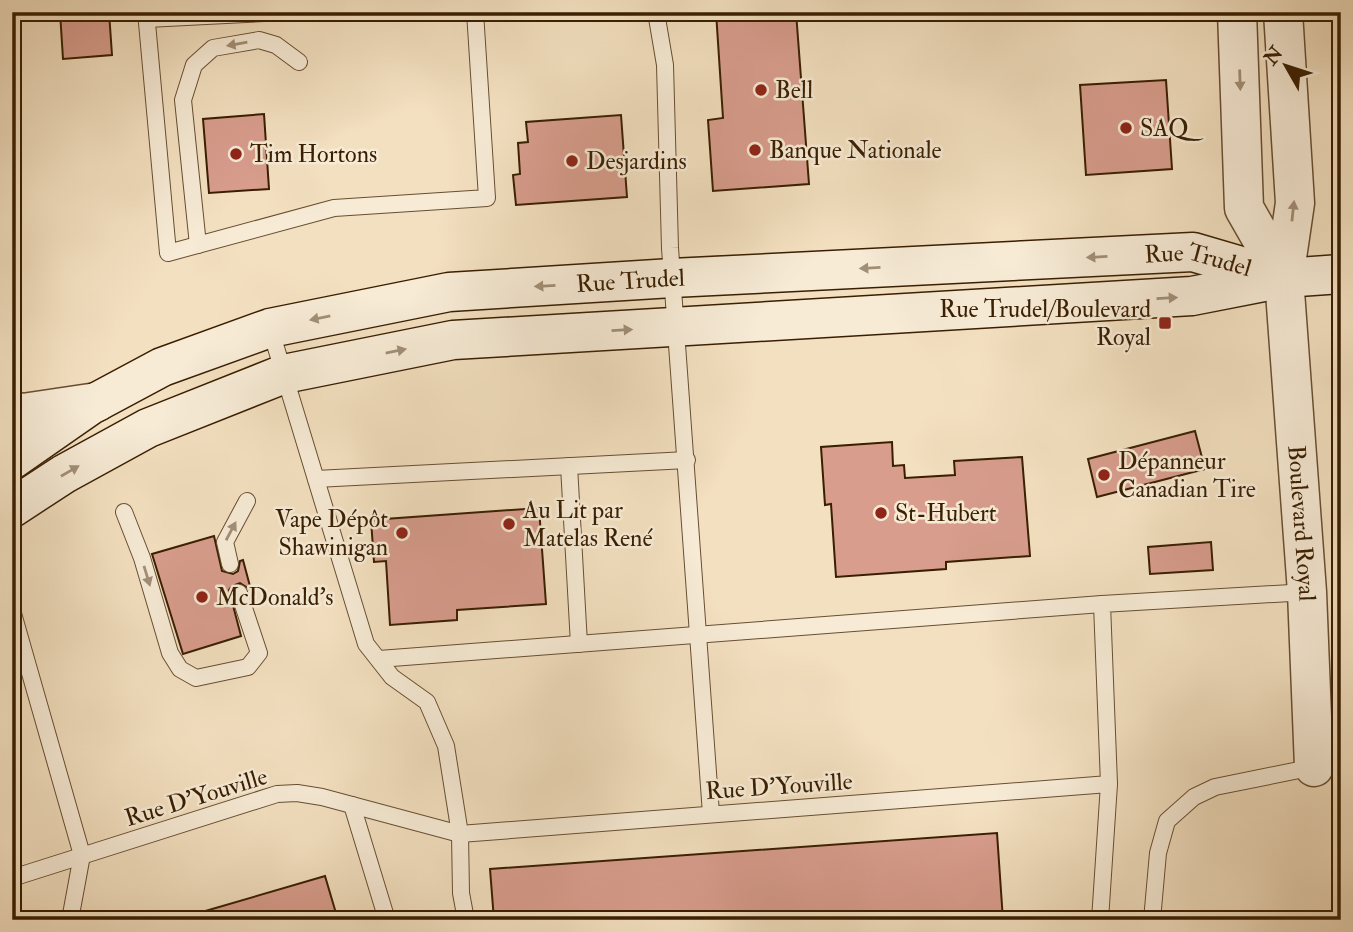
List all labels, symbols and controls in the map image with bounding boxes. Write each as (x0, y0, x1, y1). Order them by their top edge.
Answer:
north arrow (1252, 32, 1322, 102)
one-way arrow (226, 39, 248, 50)
text: N (1258, 41, 1289, 71)
one-way arrow (1234, 70, 1245, 92)
place label: Bell (775, 75, 813, 106)
marker: Bell (753, 82, 769, 98)
place label: SAQ (1140, 113, 1204, 144)
marker: SAQ (1118, 120, 1134, 136)
place label: Banque Nationale (769, 135, 942, 166)
place label: Tim Hortons (250, 139, 377, 170)
marker: Banque Nationale (747, 142, 763, 158)
marker: Tim Hortons (228, 146, 244, 162)
place label: Desjardins (586, 146, 687, 177)
marker: Desjardins (564, 153, 580, 169)
one-way arrow (1288, 200, 1299, 222)
street label: Rue Trudel (1143, 236, 1255, 284)
one-way arrow (1086, 252, 1108, 263)
street label: Rue Trudel (575, 262, 686, 300)
one-way arrow (859, 263, 881, 274)
one-way arrow (534, 281, 556, 292)
one-way arrow (1156, 292, 1178, 303)
place label: Rue Trudel/Boulevard Royal (939, 294, 1151, 353)
one-way arrow (309, 312, 331, 323)
marker: Rue Trudel/Boulevard Royal (1157, 315, 1173, 331)
one-way arrow (611, 324, 633, 335)
one-way arrow (385, 346, 407, 357)
street label: Boulevard Royal (1280, 444, 1322, 602)
place label: Dépanneur Canadian Tire (1118, 446, 1256, 505)
one-way arrow (60, 465, 80, 477)
marker: Dépanneur Canadian Tire (1096, 467, 1112, 483)
place label: Au Lit par Matelas René (522, 495, 653, 554)
place label: St-Hubert (895, 498, 997, 529)
place label: Vape Dépôt Shawinigan (275, 504, 388, 563)
marker: St-Hubert (873, 505, 889, 521)
marker: Au Lit par Matelas René (501, 516, 517, 532)
one-way arrow (225, 522, 237, 541)
marker: Vape Dépôt Shawinigan (394, 525, 410, 541)
one-way arrow (142, 565, 153, 587)
place label: McDonald's (216, 582, 334, 613)
marker: McDonald's (194, 589, 210, 605)
street label: Rue D'Youville (121, 761, 271, 834)
street label: Rue D'Youville (704, 766, 854, 807)

